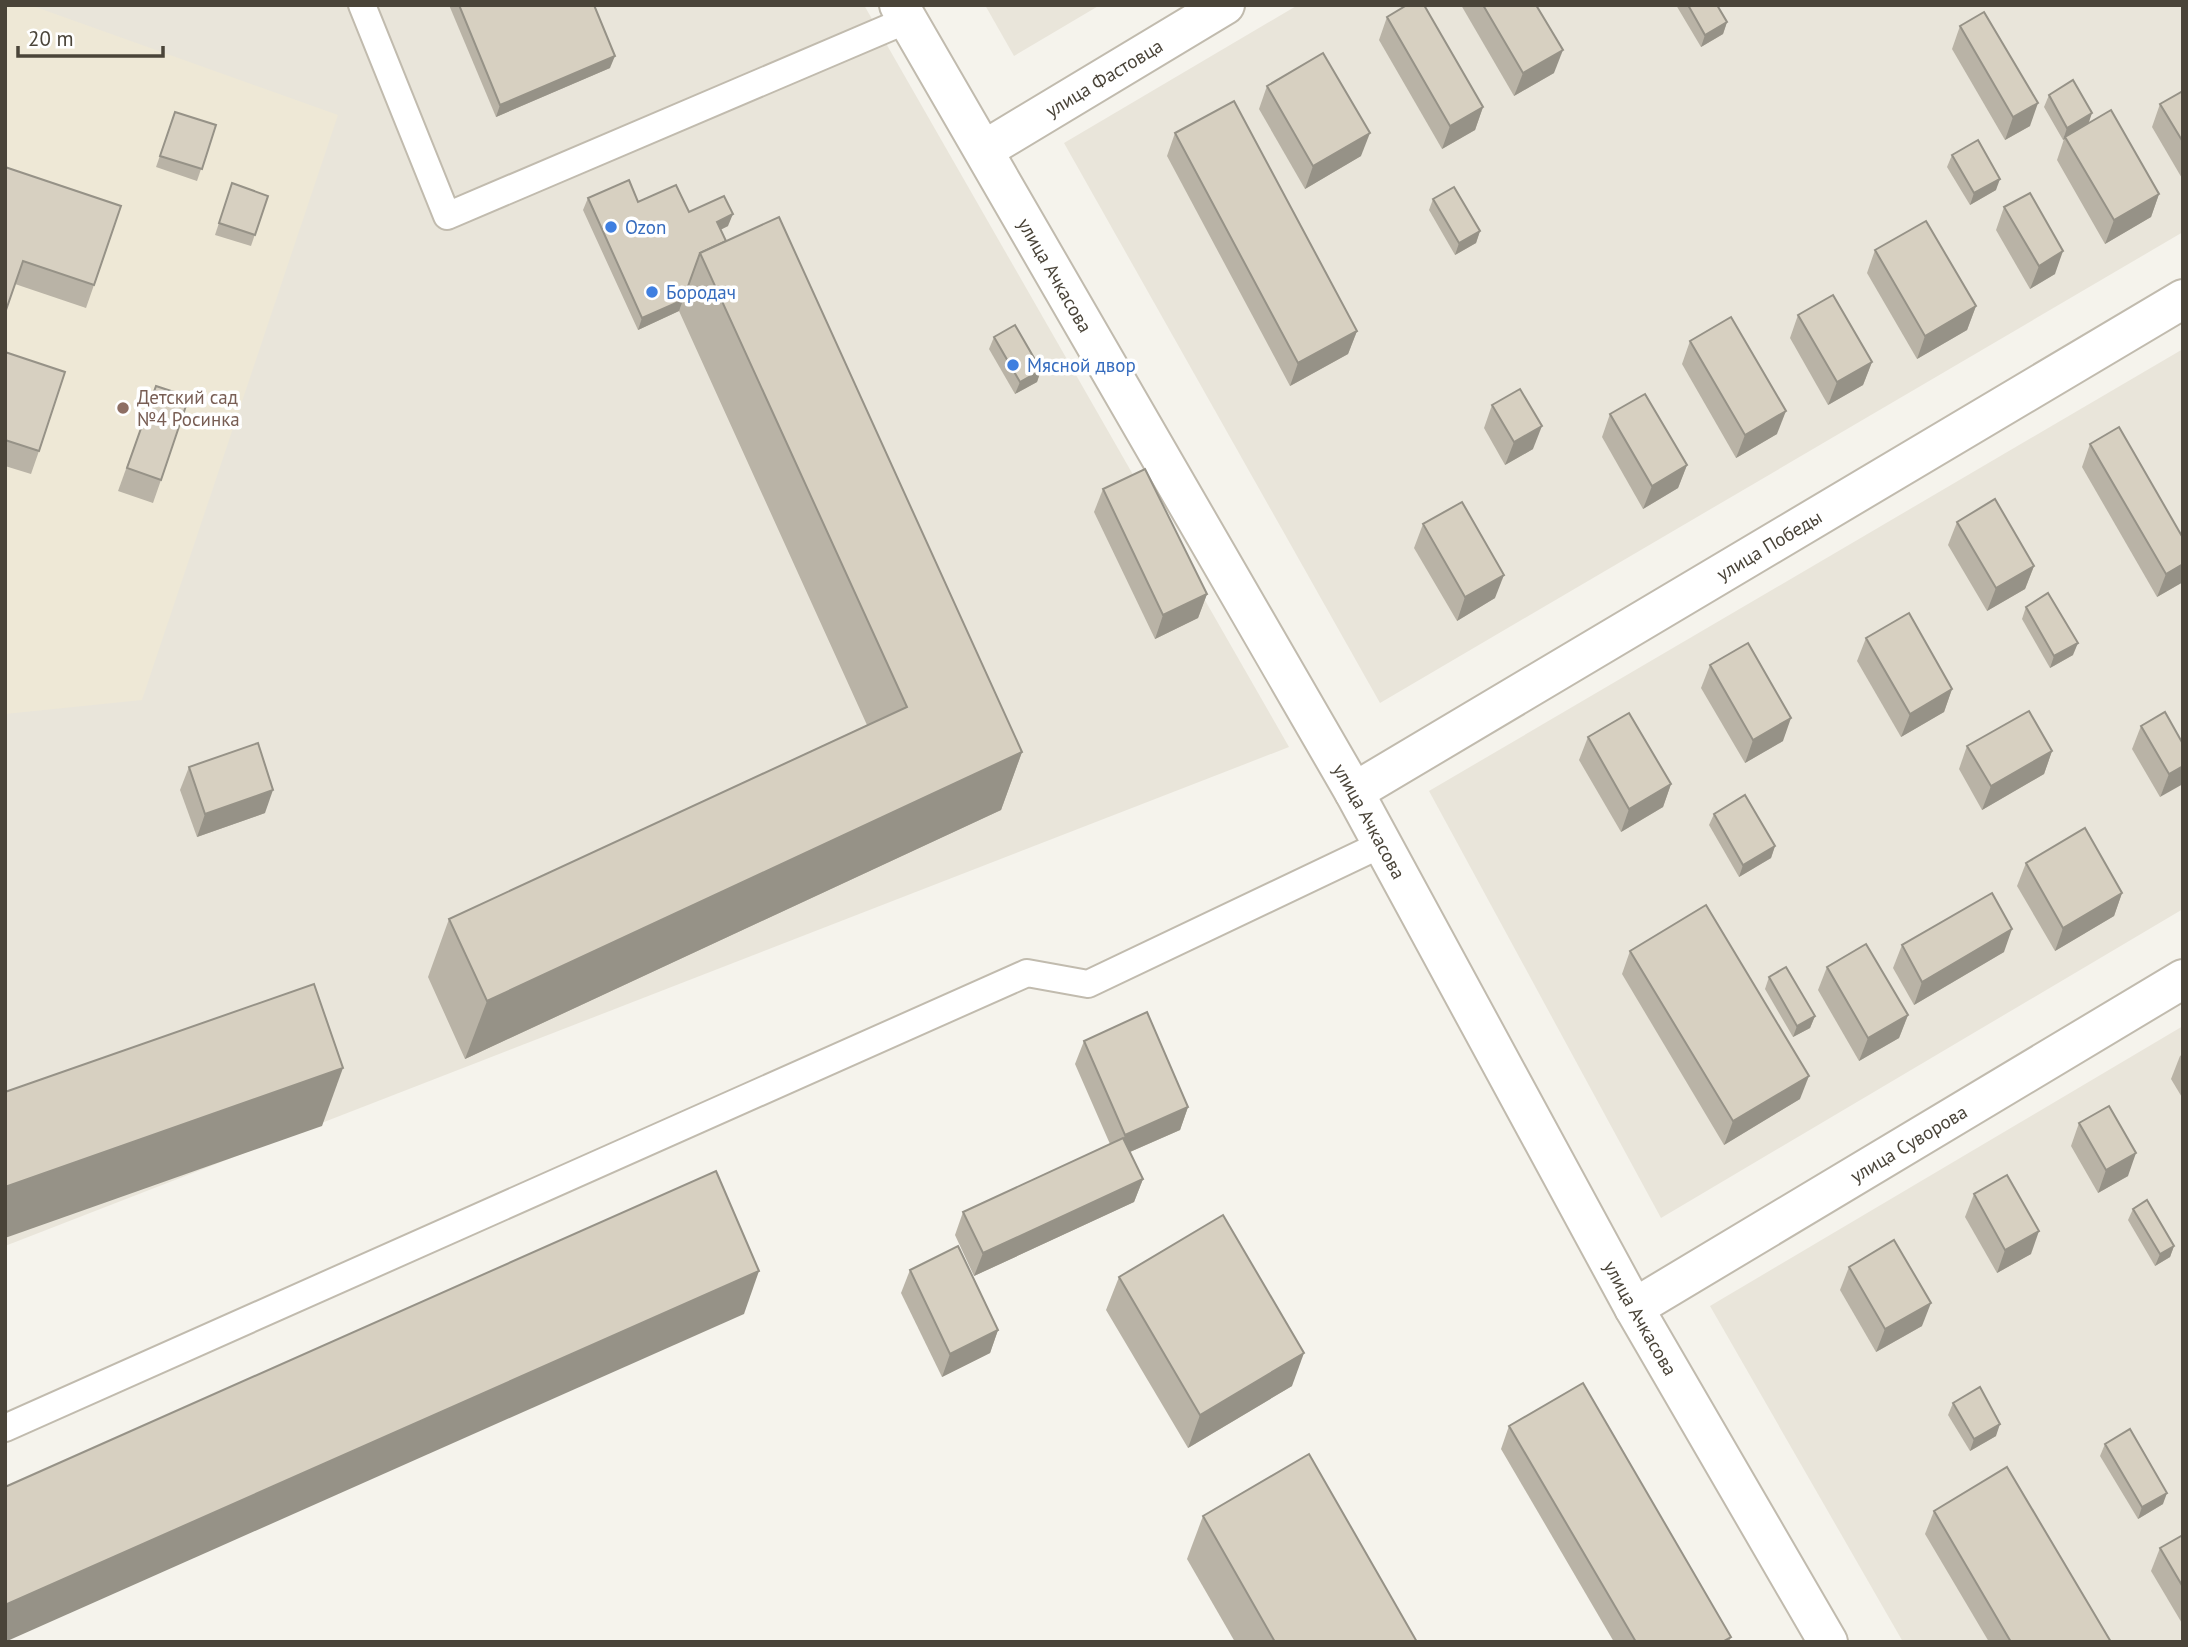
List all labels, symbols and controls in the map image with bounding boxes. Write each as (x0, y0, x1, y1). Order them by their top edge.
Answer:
scale bar (18, 14, 163, 58)
text: 20 m (28, 25, 74, 52)
street label: улица Фастовца (1041, 33, 1167, 122)
street label: улица Ачкасова (1013, 214, 1098, 337)
place label: Ozon (625, 215, 666, 239)
marker: Ozon (603, 219, 619, 235)
place label: Бородач (666, 280, 736, 304)
marker: Бородач (644, 284, 660, 300)
place label: Мясной двор (1027, 353, 1136, 377)
marker: Мясной двор (1005, 357, 1021, 373)
place label: Детский сад №4 Росинка (137, 385, 240, 431)
marker: Детский сад №4 Росинка (115, 400, 131, 416)
street label: улица Победы (1712, 505, 1826, 586)
street label: улица Ачкасова (1328, 759, 1411, 883)
street label: улица Суворова (1846, 1099, 1971, 1188)
street label: улица Ачкасова (1598, 1256, 1683, 1380)

